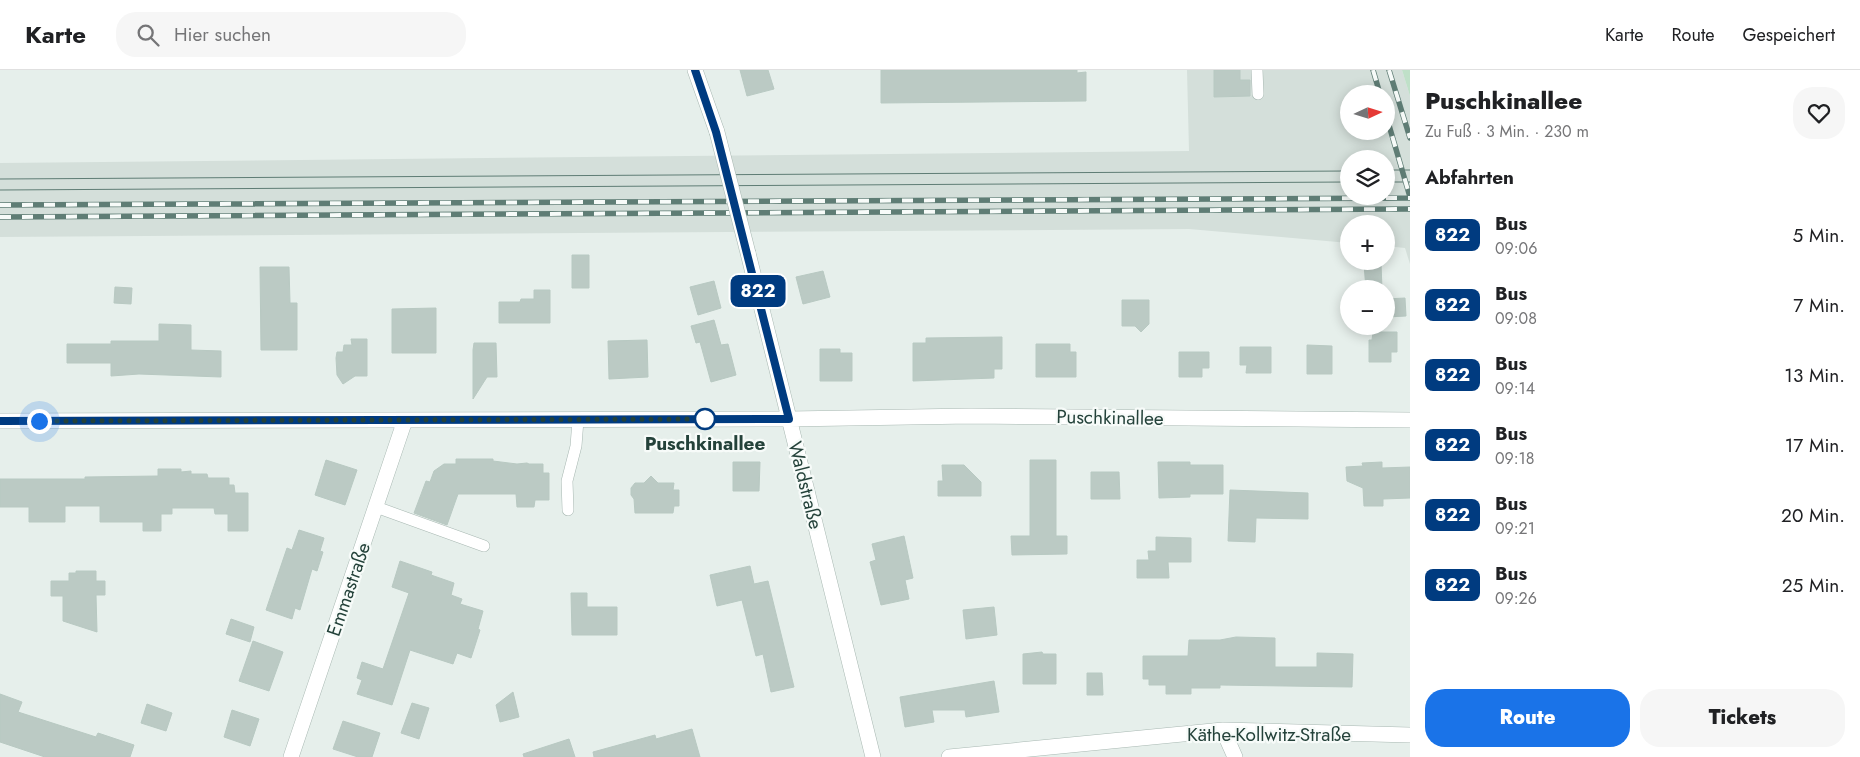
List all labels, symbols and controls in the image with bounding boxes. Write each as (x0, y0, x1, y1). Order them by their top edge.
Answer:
search box (116, 12, 466, 57)
text: Karte (25, 17, 86, 52)
icon: search (134, 21, 162, 49)
text: Hier suchen (174, 21, 271, 48)
text: Karte (1605, 22, 1644, 48)
text: Route (1672, 22, 1714, 48)
text: Gespeichert (1742, 22, 1835, 48)
text: Puschkinallee (1425, 83, 1582, 118)
north arrow (1340, 85, 1395, 140)
map controls (1340, 85, 1395, 335)
button: heart (1793, 87, 1845, 139)
text: Zu Fuß · 3 Min. · 230 m (1425, 120, 1589, 143)
button: layers (1340, 150, 1395, 205)
text: Abfahrten (1425, 164, 1514, 191)
text: Bus (1495, 210, 1527, 237)
button: + (1340, 215, 1395, 270)
text: 822 (1435, 222, 1470, 248)
text: 5 Min. (1793, 222, 1845, 249)
text: 09:06 (1495, 237, 1537, 260)
line badge: 822 (729, 275, 787, 307)
text: 822 (741, 278, 775, 304)
button: − (1340, 280, 1395, 335)
text: Bus (1495, 280, 1527, 307)
text: 822 (1435, 292, 1470, 318)
text: 7 Min. (1793, 292, 1845, 319)
text: 09:08 (1495, 307, 1537, 330)
text: Bus (1495, 350, 1527, 377)
text: 822 (1435, 362, 1470, 388)
text: 13 Min. (1784, 362, 1845, 389)
text: 09:14 (1495, 377, 1535, 400)
street label: Puschkinallee (1056, 403, 1164, 432)
marker: Puschkinallee (694, 408, 716, 430)
your location (27, 409, 52, 434)
text: Bus (1495, 420, 1527, 447)
place label: Puschkinallee (645, 430, 765, 457)
text: 822 (1435, 432, 1470, 458)
text: 17 Min. (1785, 432, 1845, 459)
street label: Waldstraße (782, 438, 830, 532)
text: 09:18 (1495, 447, 1535, 470)
text: Bus (1495, 490, 1527, 517)
text: 822 (1435, 502, 1470, 528)
text: 20 Min. (1781, 502, 1845, 529)
text: 09:21 (1495, 517, 1535, 540)
street label: Emmastraße (320, 538, 377, 640)
text: Bus (1495, 560, 1527, 587)
text: 822 (1435, 572, 1470, 598)
text: 25 Min. (1782, 572, 1845, 599)
text: 09:26 (1495, 587, 1537, 610)
button: Route (1425, 689, 1630, 747)
button: Tickets (1640, 689, 1845, 747)
street label: Käthe-Kollwitz-Straße (1187, 721, 1351, 748)

